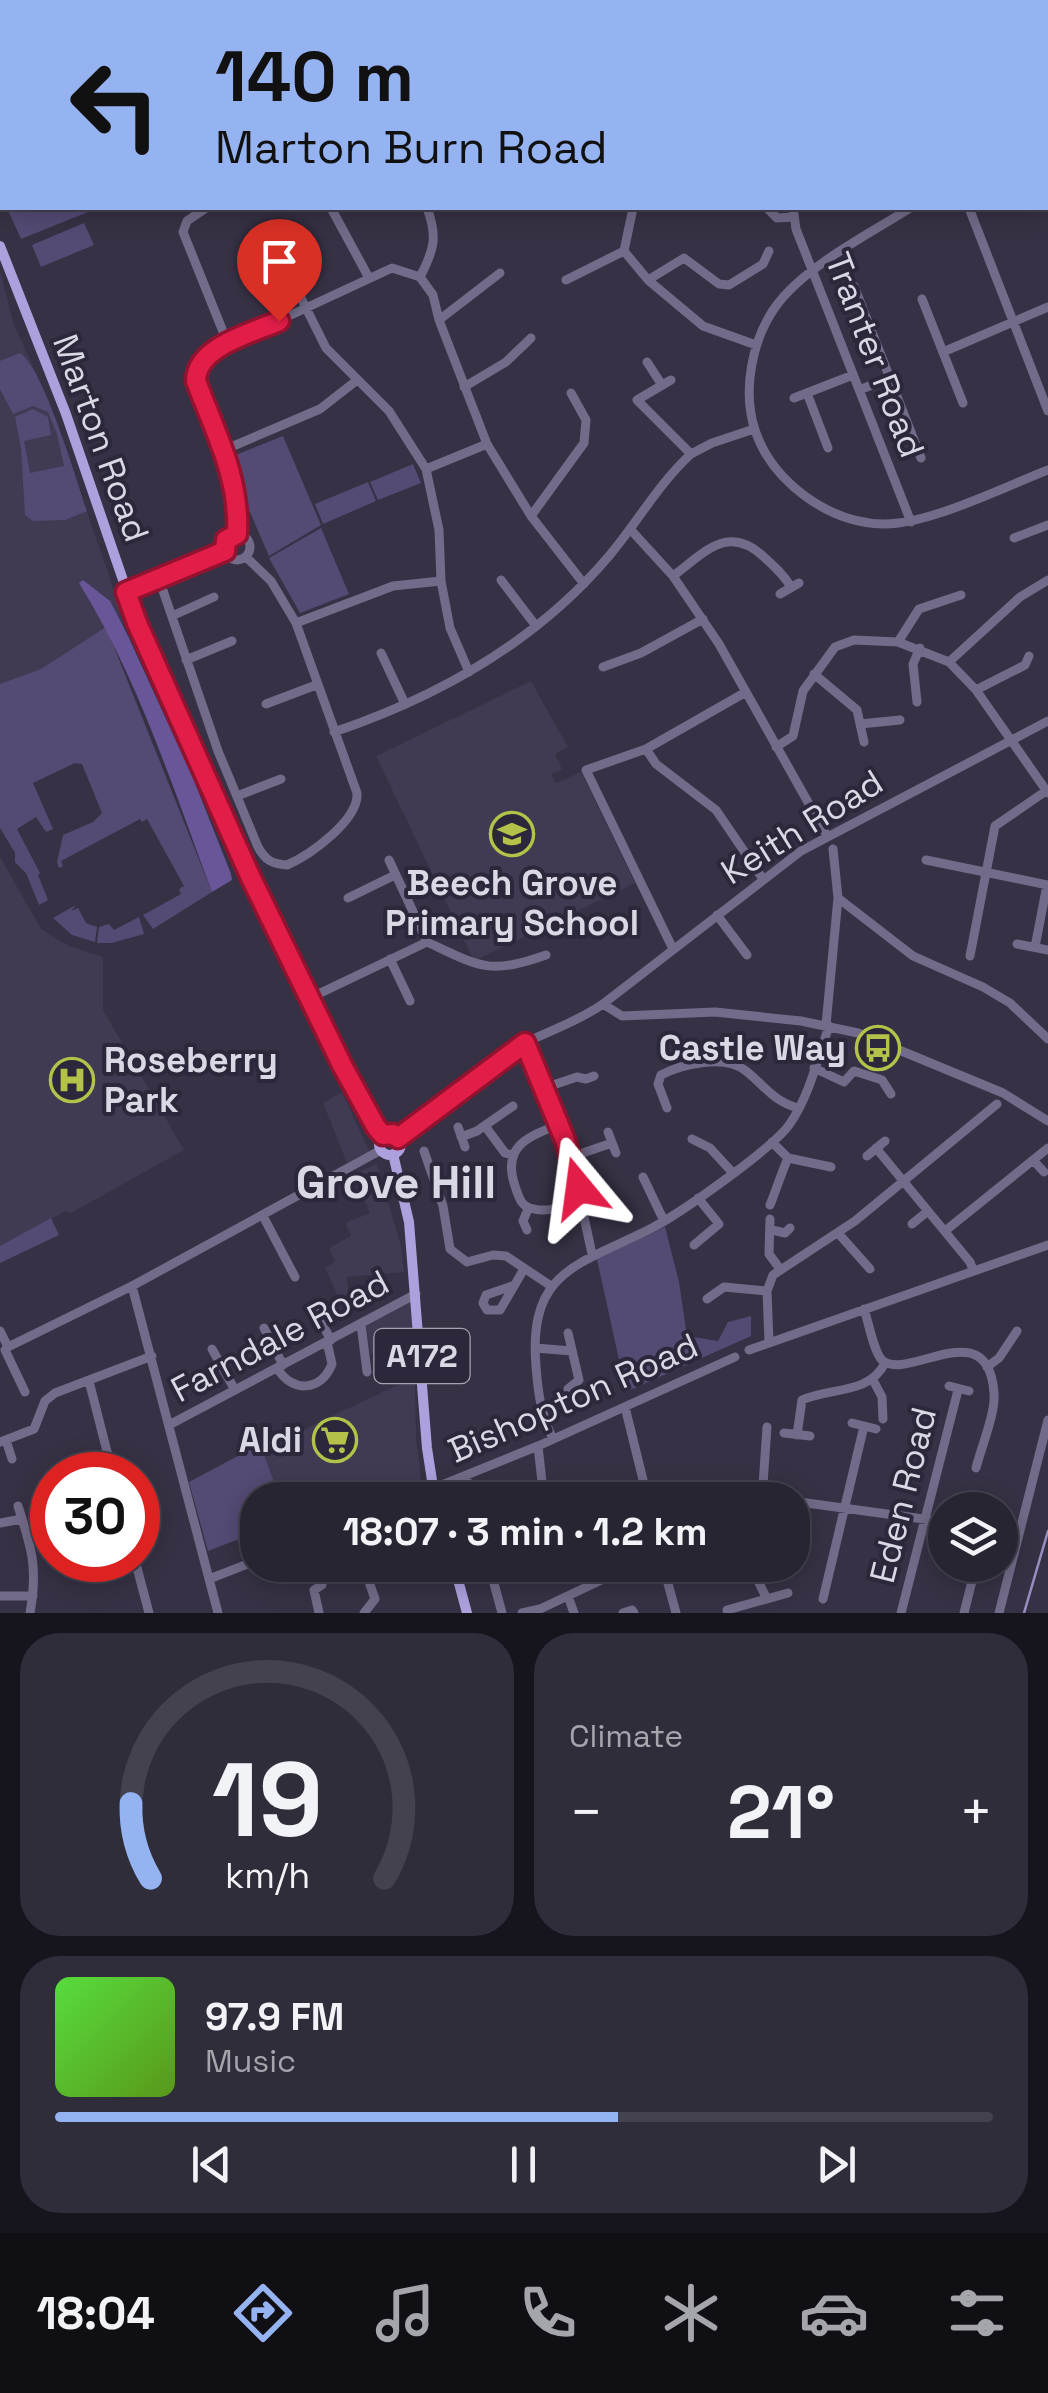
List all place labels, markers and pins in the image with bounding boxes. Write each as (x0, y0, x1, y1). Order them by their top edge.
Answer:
pin (237, 219, 322, 322)
school or university icon: Beech Grove Primary School (489, 811, 535, 857)
place label: Beech Grove Primary School (385, 861, 639, 945)
bus stop icon: Castle Way (855, 1025, 901, 1071)
place label: Castle Way (659, 1026, 846, 1070)
place label: Roseberry Park (104, 1038, 278, 1122)
hospital icon: Roseberry Park (49, 1057, 95, 1103)
supermarket icon: Aldi (312, 1417, 358, 1463)
place label: Aldi (239, 1418, 302, 1462)

